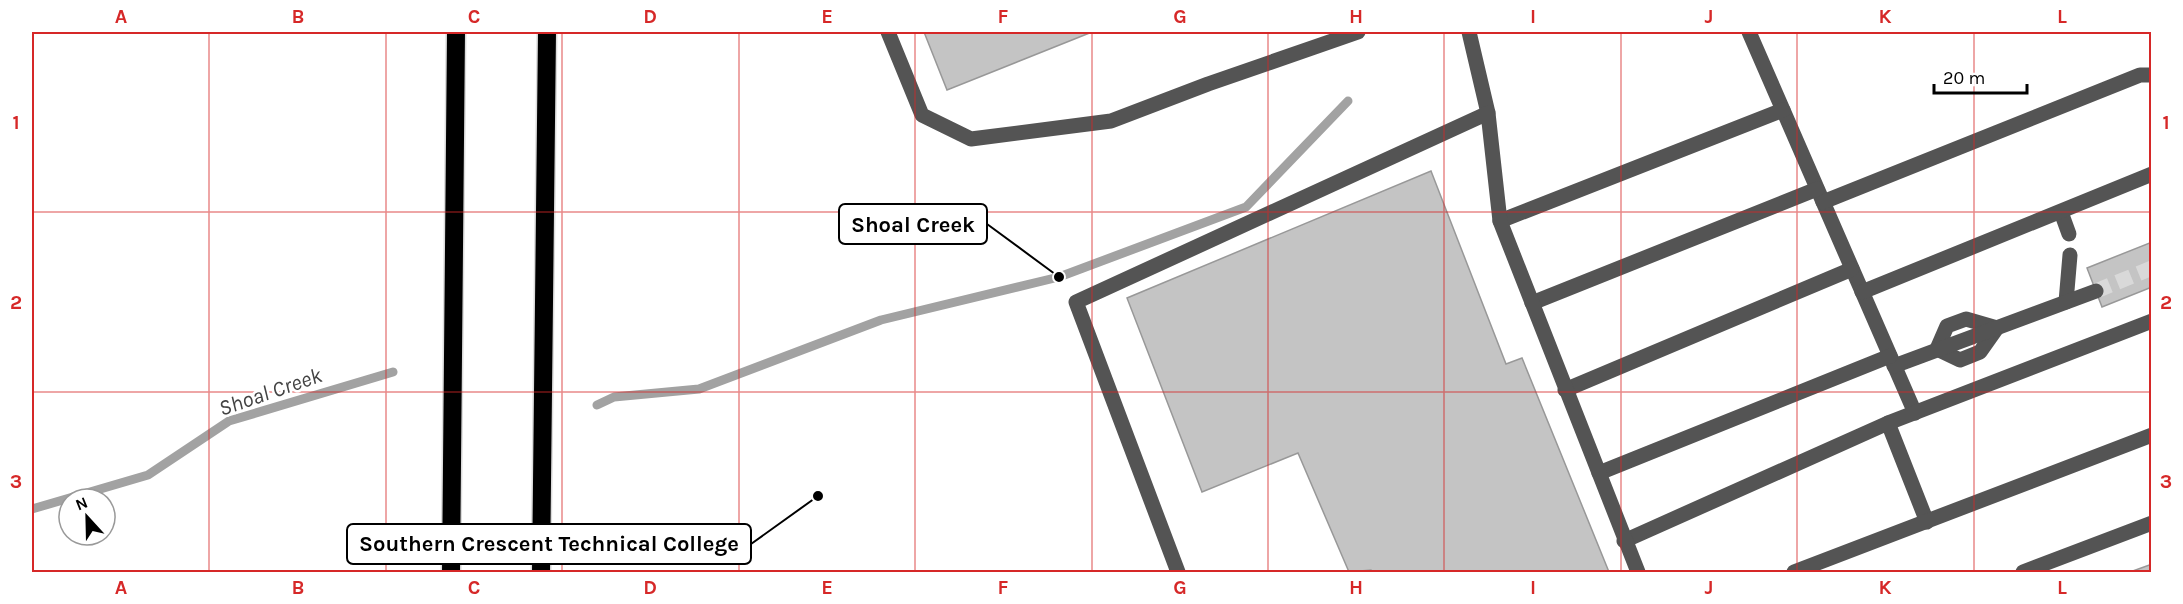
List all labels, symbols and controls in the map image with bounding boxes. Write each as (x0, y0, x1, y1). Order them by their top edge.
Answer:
text: A (115, 5, 128, 28)
text: B (292, 5, 304, 28)
text: C (468, 5, 480, 28)
text: D (643, 5, 657, 28)
text: E (821, 5, 833, 28)
text: F (998, 5, 1009, 28)
text: G (1173, 5, 1187, 28)
text: H (1349, 5, 1363, 28)
text: I (1530, 5, 1536, 28)
text: J (1705, 5, 1713, 28)
text: K (1878, 5, 1892, 28)
text: L (2057, 5, 2067, 28)
scale bar (1934, 57, 2027, 95)
text: 20 m (1943, 67, 1985, 89)
text: 1 (12, 111, 20, 134)
text: 1 (2162, 111, 2170, 134)
callout: Shoal Creek (839, 204, 987, 244)
text: Shoal Creek (851, 212, 975, 238)
text: 2 (10, 291, 22, 314)
text: 2 (2160, 291, 2172, 314)
water label: Shoal Creek (215, 362, 326, 422)
text: 3 (10, 470, 22, 493)
text: 3 (2160, 470, 2172, 493)
north arrow (57, 487, 117, 547)
text: N (73, 493, 90, 515)
callout: Southern Crescent Technical College (347, 524, 751, 564)
text: Southern Crescent Technical College (359, 531, 739, 557)
text: A (115, 576, 128, 599)
text: B (292, 576, 304, 599)
text: C (468, 576, 480, 599)
text: D (643, 576, 657, 599)
text: E (821, 576, 833, 599)
text: F (998, 576, 1009, 599)
text: G (1173, 576, 1187, 599)
text: H (1349, 576, 1363, 599)
text: I (1530, 576, 1536, 599)
text: J (1705, 576, 1713, 599)
text: K (1878, 576, 1892, 599)
text: L (2057, 576, 2067, 599)

